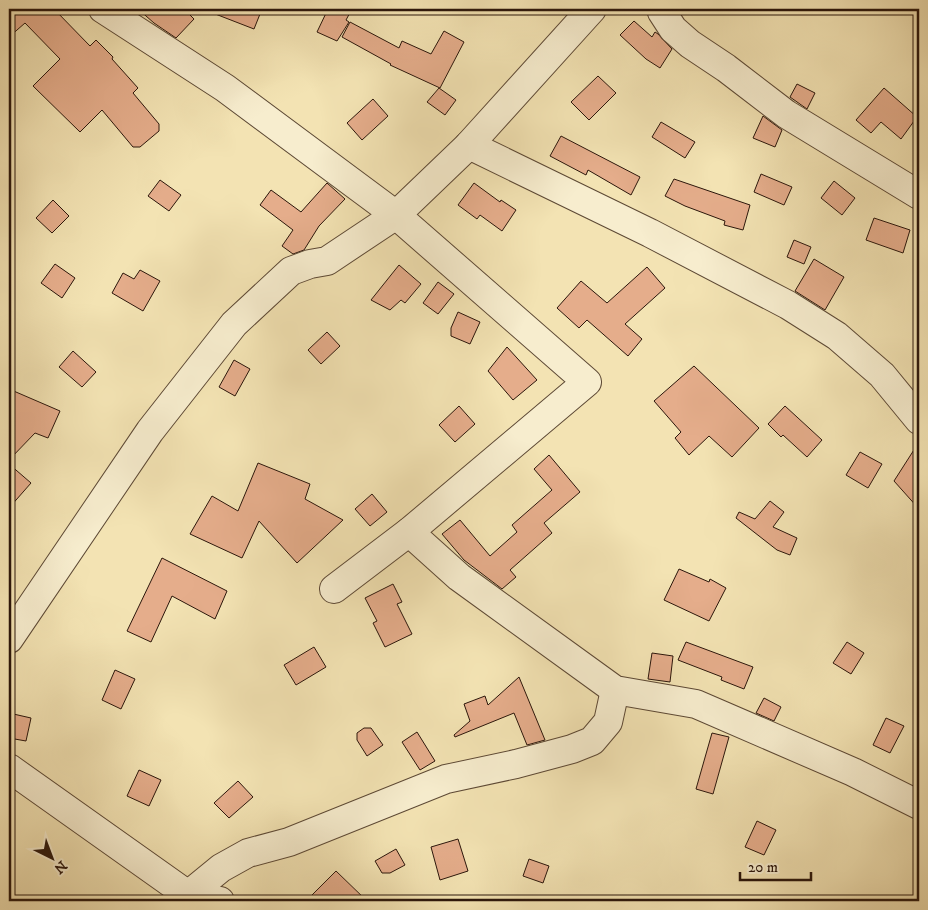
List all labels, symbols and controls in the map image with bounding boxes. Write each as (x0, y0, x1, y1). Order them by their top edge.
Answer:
north arrow (28, 832, 78, 882)
scale bar (740, 850, 812, 882)
text: N (49, 856, 70, 878)
text: 20 m (748, 858, 778, 877)

